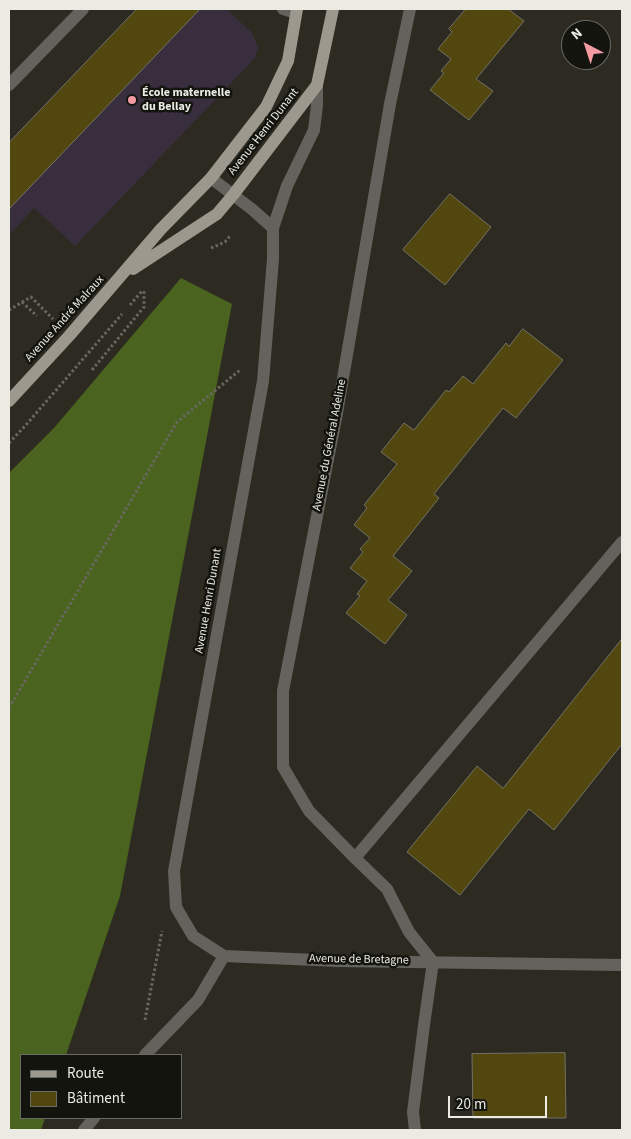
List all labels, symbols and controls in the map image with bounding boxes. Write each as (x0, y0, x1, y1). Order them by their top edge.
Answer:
north arrow (561, 20, 611, 70)
text: N (567, 24, 587, 45)
place label: École maternelle du Bellay (142, 86, 230, 114)
street label: Avenue Henri Dunant (226, 86, 302, 178)
marker: École maternelle du Bellay (126, 94, 138, 106)
street label: Avenue André Malraux (22, 273, 108, 365)
street label: Avenue du Général Adeline (310, 378, 350, 512)
street label: Avenue Henri Dunant (193, 547, 225, 655)
street label: Avenue de Bretagne (309, 952, 409, 968)
legend (20, 1054, 182, 1119)
text: Route (67, 1063, 104, 1084)
scale bar (451, 1086, 550, 1118)
text: Bâtiment (67, 1088, 125, 1109)
text: 20 m (456, 1094, 486, 1115)

